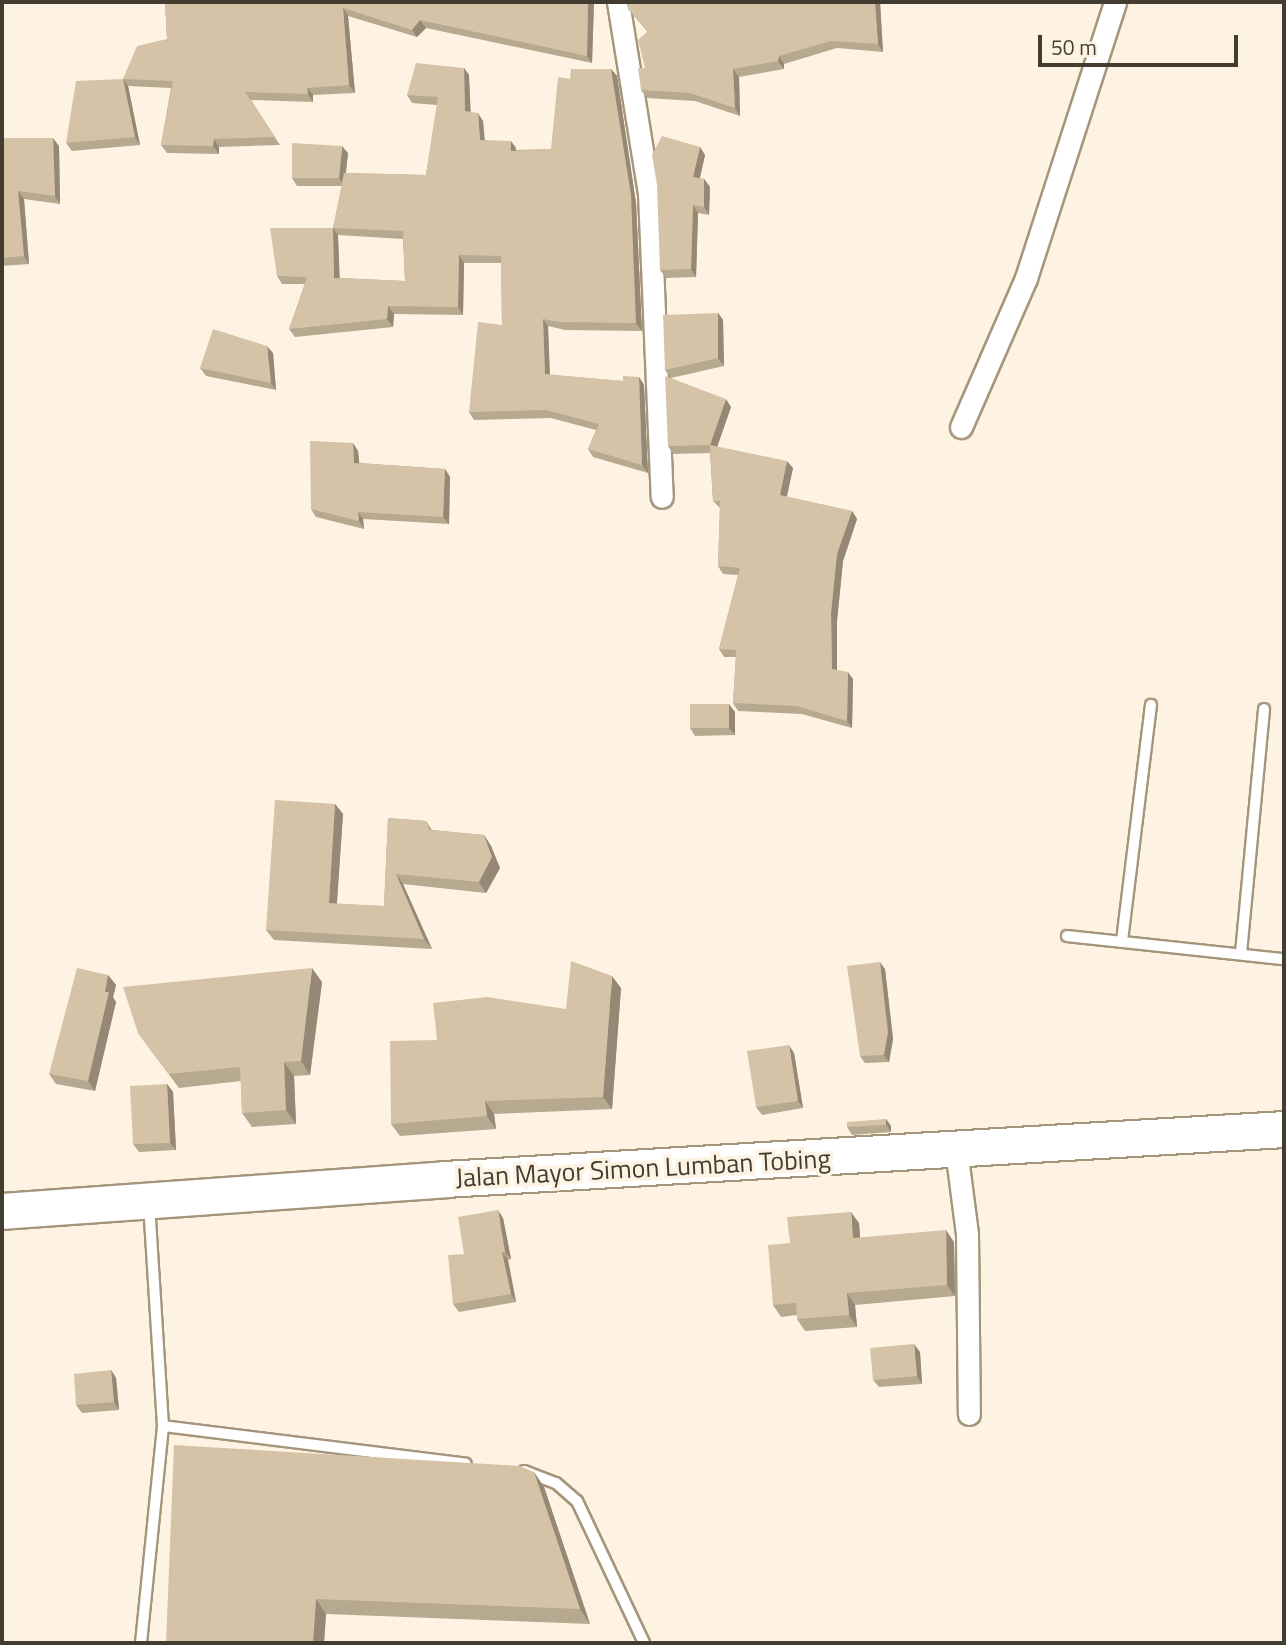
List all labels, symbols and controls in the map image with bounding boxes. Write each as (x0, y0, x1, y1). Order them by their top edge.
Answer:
scale bar (1041, 21, 1240, 65)
text: 50 m (1051, 31, 1097, 63)
street label: Jalan Mayor Simon Lumban Tobing (455, 1143, 831, 1193)

